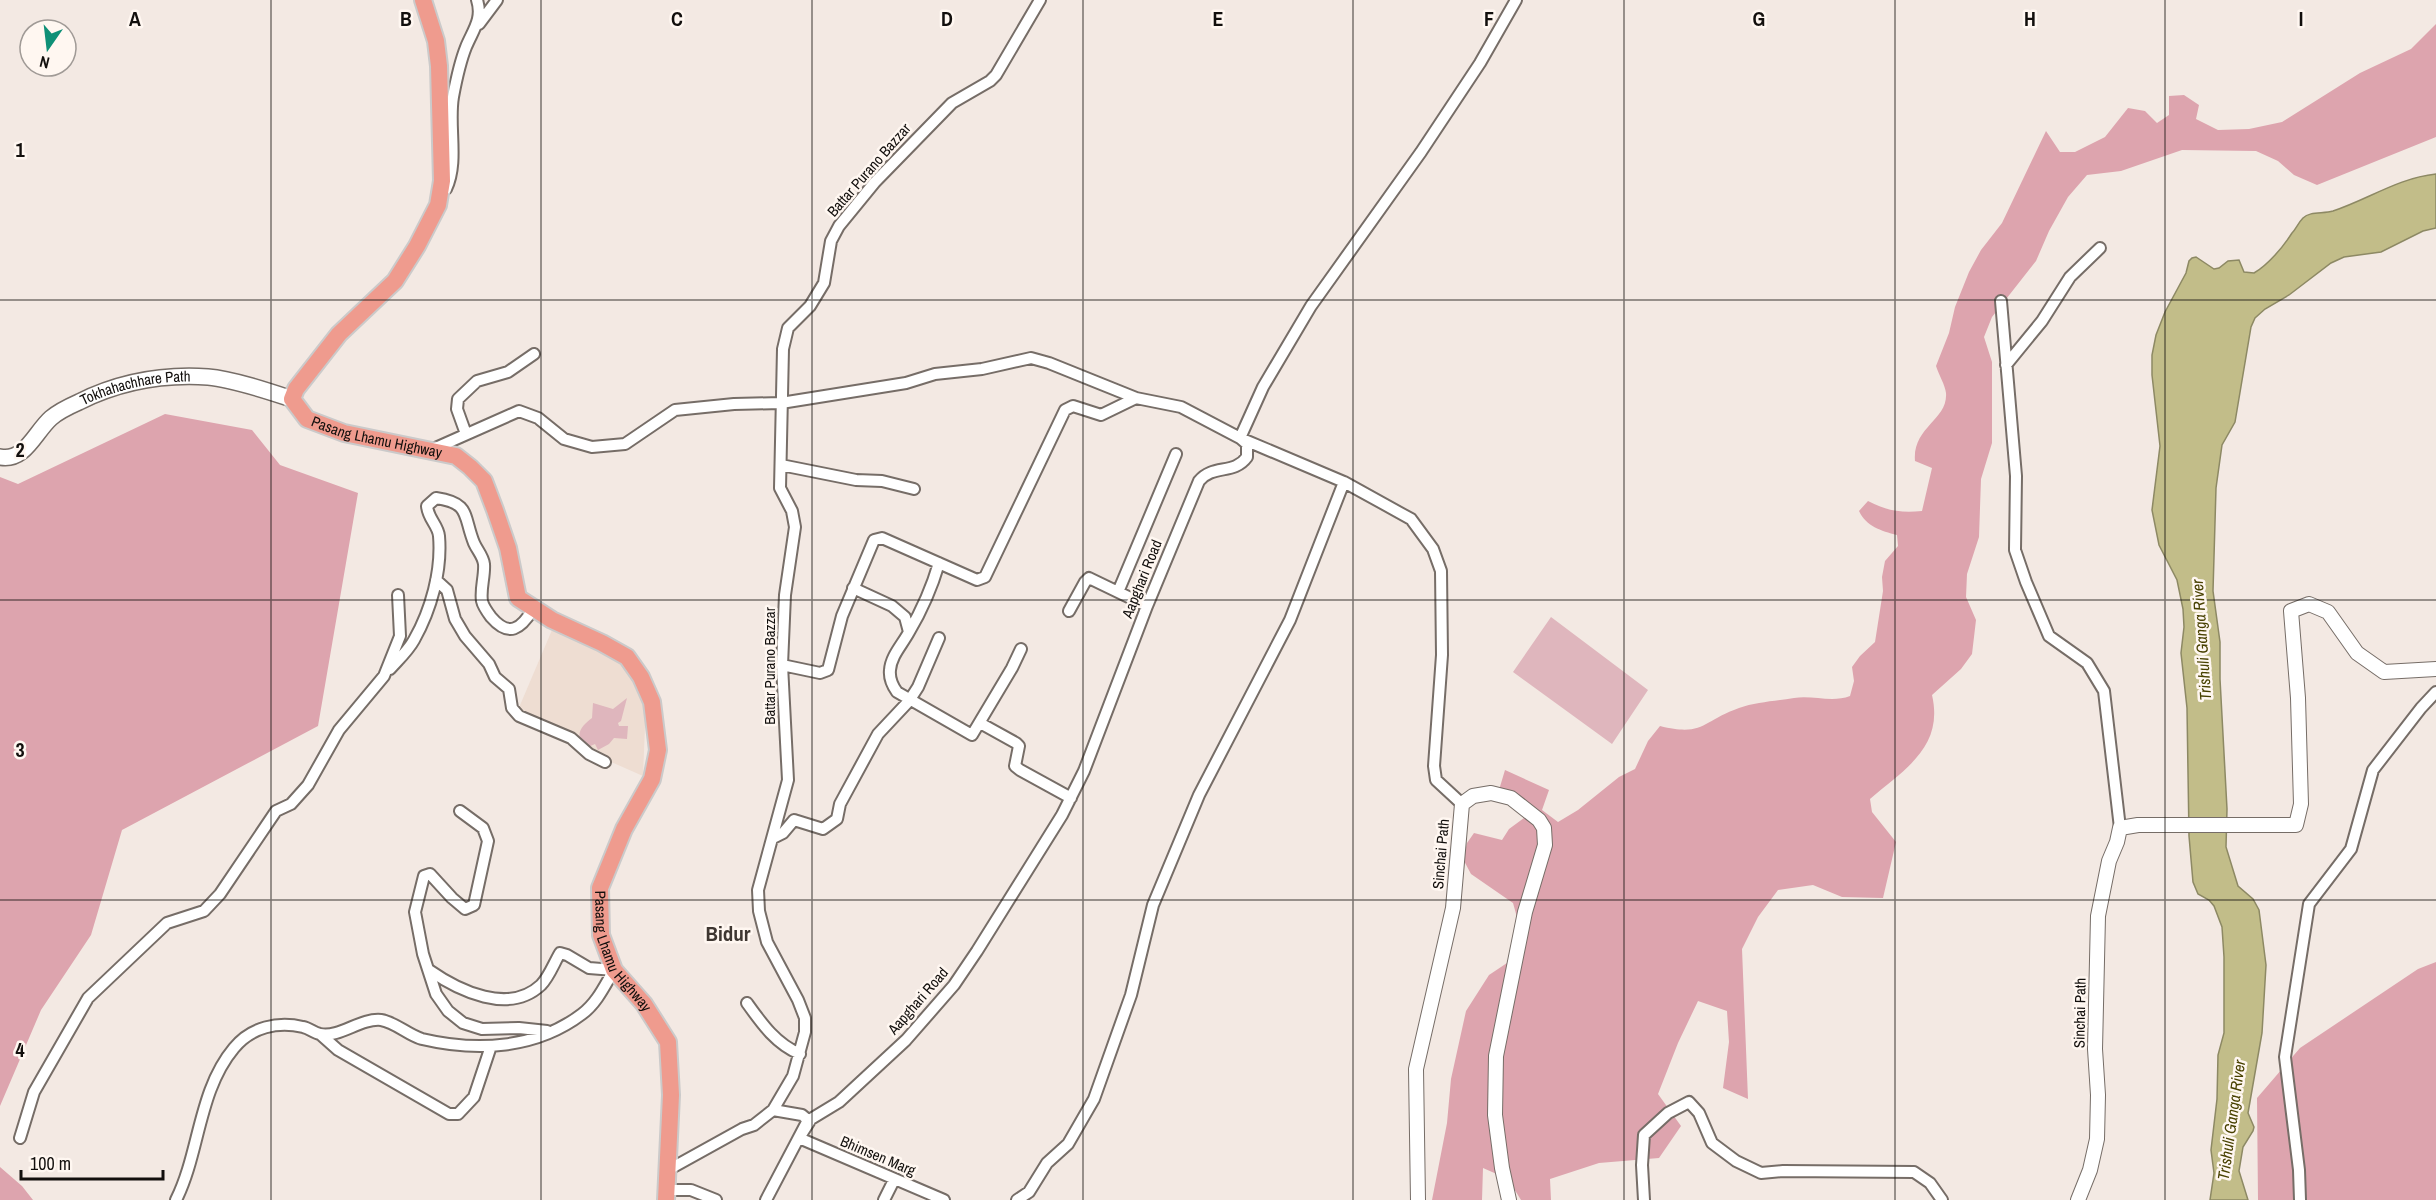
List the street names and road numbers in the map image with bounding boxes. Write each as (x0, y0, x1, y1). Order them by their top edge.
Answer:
street label: Battar Purano Bazzar (822, 118, 915, 221)
street label: Tokhahachhare Path (77, 365, 191, 410)
street label: Pasang Lhamu Highway (308, 411, 445, 463)
street label: Aapghari Road (1116, 537, 1167, 622)
street label: Battar Purano Bazzar (759, 607, 780, 725)
street label: Sinchai Path (1427, 818, 1454, 890)
street label: Pasang Lhamu Highway (590, 890, 658, 1016)
street label: Aapghari Road (882, 963, 953, 1040)
street label: Sinchai Path (2068, 978, 2091, 1048)
street label: Bhimsen Marg (837, 1130, 919, 1181)

